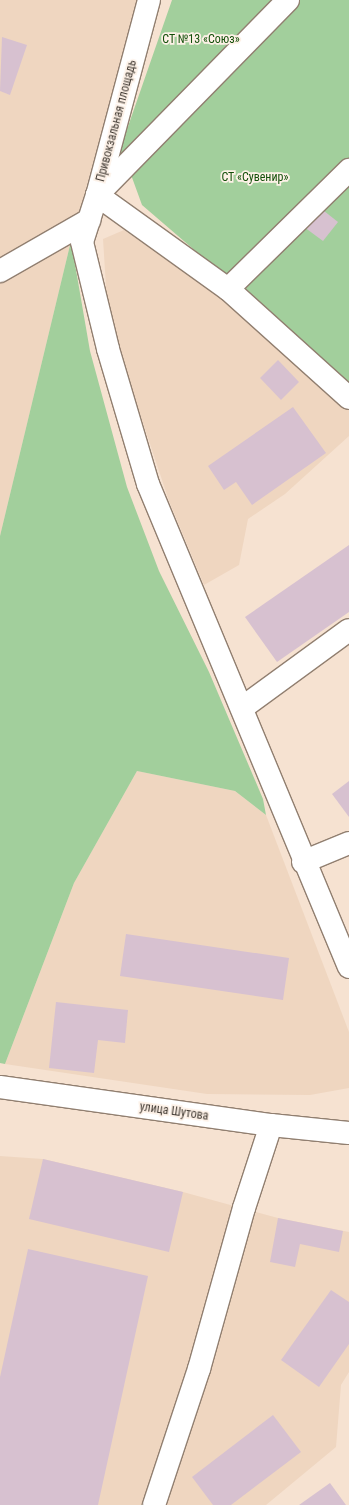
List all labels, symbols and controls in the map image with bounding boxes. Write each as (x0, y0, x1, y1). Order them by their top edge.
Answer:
park label: СТ №13 «Союз» (162, 33, 240, 47)
street label: Привокзальная площадь (94, 59, 140, 183)
park label: СТ «Сувенир» (221, 171, 289, 185)
street label: улица Шутова (139, 1100, 209, 1124)

